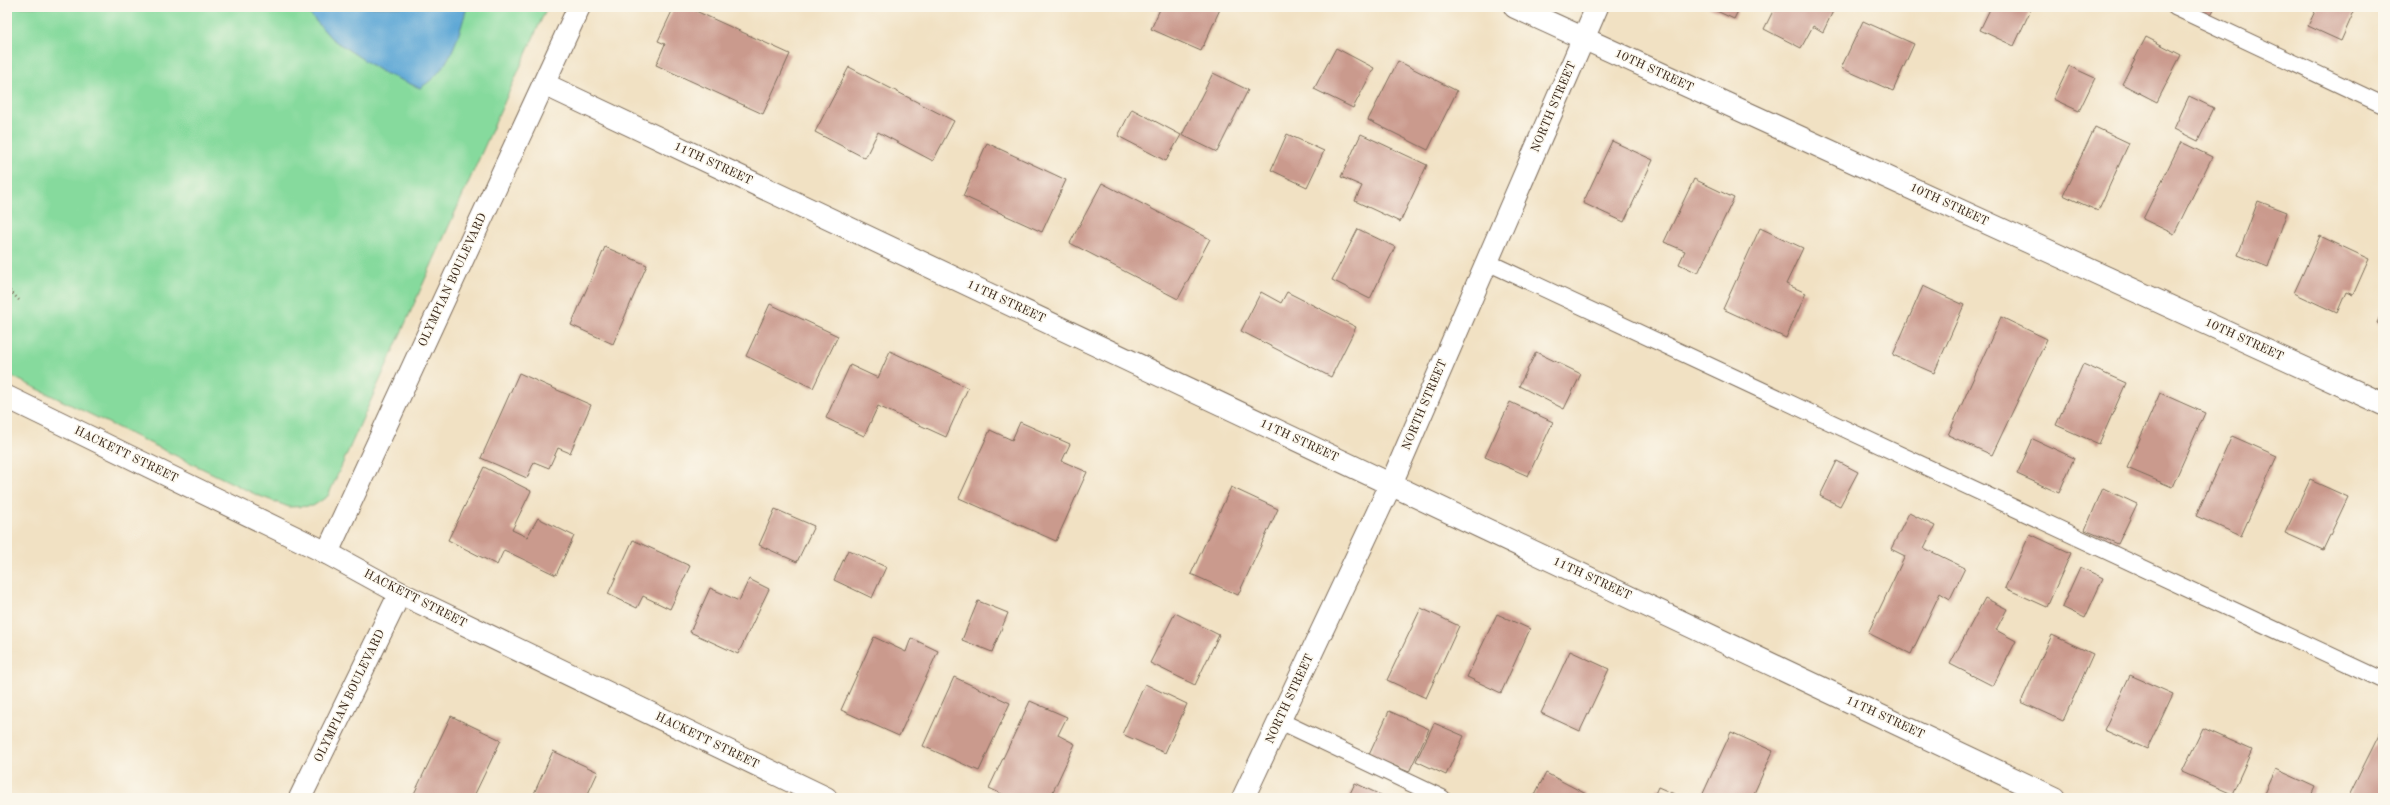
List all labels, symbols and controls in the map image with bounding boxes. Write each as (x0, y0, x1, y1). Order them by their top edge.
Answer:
street label: 10TH STREET (1613, 48, 1695, 94)
street label: NORTH STREET (1529, 60, 1579, 154)
street label: 11TH STREET (672, 141, 754, 187)
street label: 10TH STREET (1908, 182, 1990, 228)
street label: OLYMPIAN BOULEVARD (417, 211, 489, 349)
street label: 11TH STREET (965, 279, 1047, 325)
street label: 10TH STREET (2203, 317, 2285, 363)
street label: NORTH STREET (1400, 358, 1450, 452)
street label: 11TH STREET (1258, 418, 1340, 464)
street label: HACKETT STREET (72, 425, 180, 485)
street label: 11TH STREET (1551, 556, 1633, 602)
street label: HACKETT STREET (362, 568, 468, 630)
street label: OLYMPIAN BOULEVARD (313, 628, 387, 764)
street label: NORTH STREET (1264, 652, 1316, 746)
street label: 11TH STREET (1844, 695, 1926, 741)
street label: HACKETT STREET (653, 711, 761, 771)

